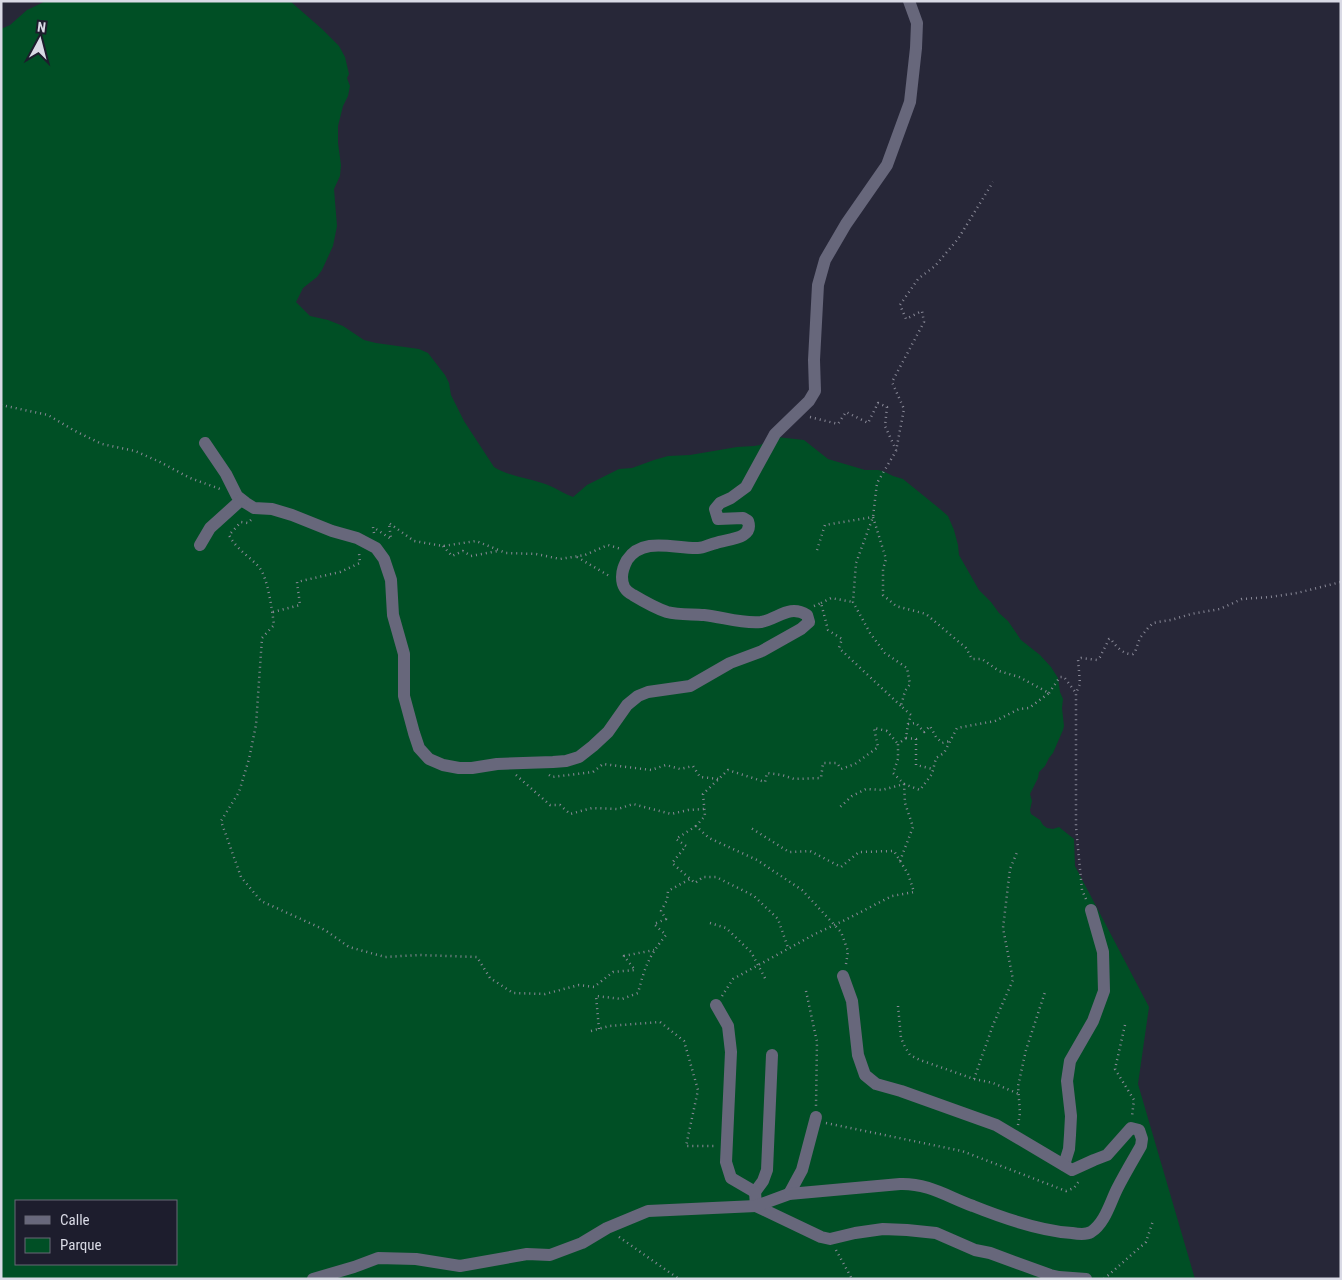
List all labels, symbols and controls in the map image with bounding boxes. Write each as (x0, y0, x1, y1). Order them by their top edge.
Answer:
north arrow (15, 15, 65, 65)
text: N (36, 19, 47, 36)
legend (15, 1200, 178, 1265)
text: Calle (60, 1211, 90, 1229)
text: Parque (60, 1236, 102, 1254)

